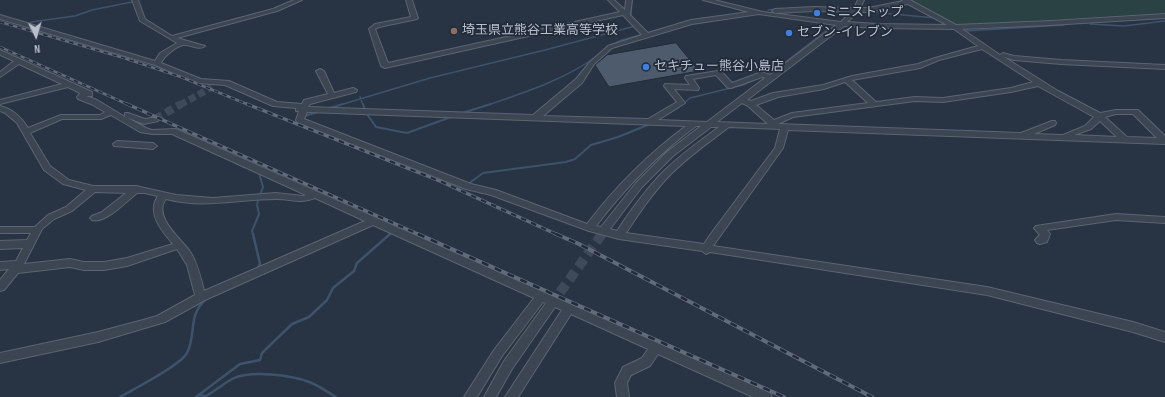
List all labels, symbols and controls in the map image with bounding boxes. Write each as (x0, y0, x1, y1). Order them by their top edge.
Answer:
place label: ミニストップ (825, 5, 903, 21)
marker: ミニストップ (812, 8, 822, 18)
north arrow (16, 16, 56, 56)
place label: 埼玉県立熊谷工業高等学校 (462, 23, 618, 39)
place label: セブン-イレブン (797, 25, 893, 41)
marker: 埼玉県立熊谷工業高等学校 (449, 26, 459, 36)
marker: セブン-イレブン (784, 28, 794, 38)
text: N (34, 42, 41, 55)
place label: セキチュー熊谷小島店 (654, 59, 784, 75)
marker: セキチュー熊谷小島店 (641, 62, 651, 72)

